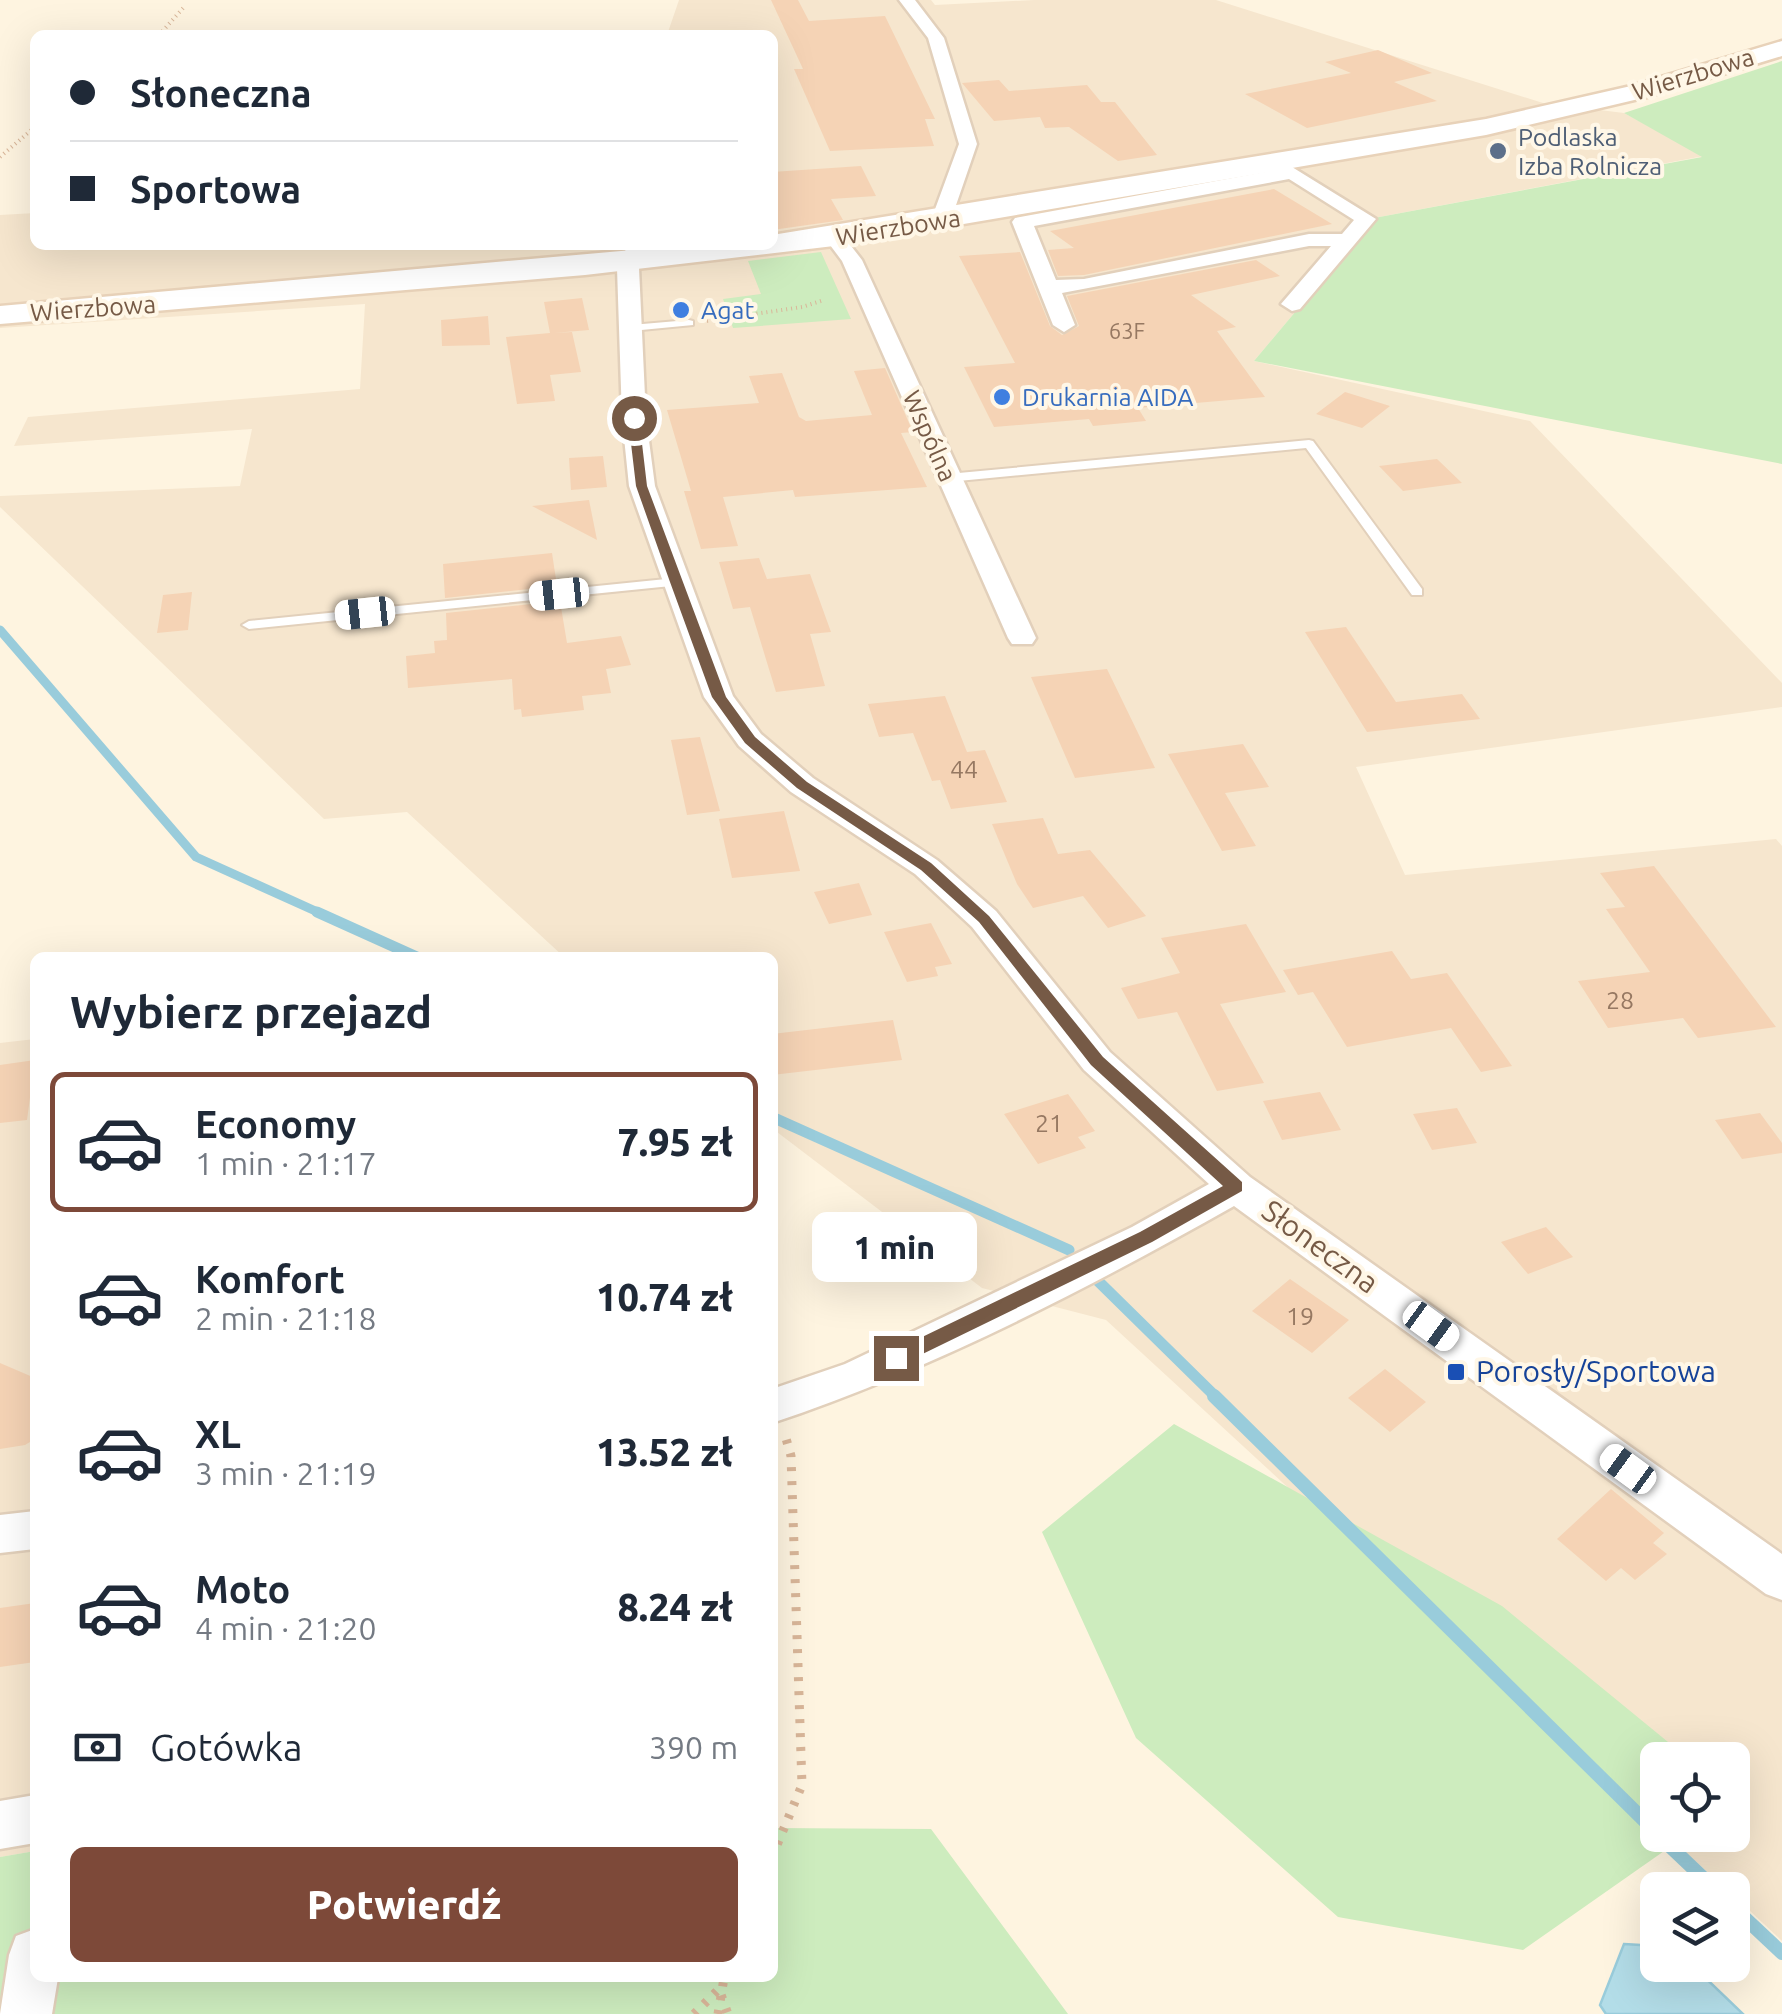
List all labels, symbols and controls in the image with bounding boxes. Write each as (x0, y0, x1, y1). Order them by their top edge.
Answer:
street label: Wierzbowa (1629, 42, 1757, 106)
text: Słoneczna (130, 72, 312, 114)
place label: Podlaska Izba Rolnicza (1518, 123, 1662, 180)
marker: Podlaska Izba Rolnicza (1487, 140, 1509, 162)
text: Sportowa (130, 168, 301, 210)
street label: Wierzbowa (834, 203, 962, 251)
street label: Wierzbowa (29, 290, 157, 326)
place label: Agat (701, 296, 754, 324)
marker: Agat (670, 299, 692, 321)
house number: 63F (1109, 318, 1145, 343)
place label: Drukarnia AIDA (1022, 383, 1194, 411)
street label: Wspólna (898, 386, 962, 486)
marker: Drukarnia AIDA (991, 386, 1013, 408)
route start (612, 396, 657, 441)
car (528, 576, 590, 612)
car (334, 595, 396, 631)
house number: 44 (950, 755, 978, 783)
text: Wybierz przejazd (70, 986, 432, 1037)
house number: 28 (1606, 986, 1634, 1014)
icon: car (75, 1097, 165, 1187)
text: Economy (195, 1103, 356, 1145)
house number: 21 (1035, 1109, 1063, 1137)
text: 7.95 zł (617, 1121, 733, 1163)
text: 1 min · 21:17 (195, 1145, 377, 1181)
street label: Słoneczna (1256, 1193, 1385, 1300)
callout: 1 min (814, 1213, 978, 1283)
text: 1 min (854, 1229, 935, 1265)
icon: car (75, 1252, 165, 1342)
text: Komfort (195, 1258, 345, 1300)
text: 10.74 zł (596, 1276, 733, 1318)
car (1398, 1296, 1464, 1356)
text: 2 min · 21:18 (195, 1300, 377, 1336)
house number: 19 (1286, 1302, 1314, 1330)
route end (874, 1336, 919, 1381)
place label: Porosły/Sportowa (1476, 1354, 1716, 1388)
marker: Porosły/Sportowa (1445, 1361, 1467, 1383)
icon: car (75, 1407, 165, 1497)
text: XL (195, 1413, 241, 1455)
text: 13.52 zł (596, 1431, 733, 1473)
car (1595, 1439, 1661, 1499)
text: 3 min · 21:19 (195, 1455, 377, 1491)
icon: car (75, 1562, 165, 1652)
text: Moto (195, 1568, 290, 1610)
text: 8.24 zł (617, 1586, 733, 1628)
text: 4 min · 21:20 (195, 1610, 377, 1646)
icon: cash (70, 1720, 125, 1775)
text: Gotówka (150, 1726, 303, 1768)
text: 390 m (649, 1729, 738, 1765)
map controls (1640, 1742, 1750, 1982)
button: locate (1640, 1742, 1750, 1852)
button: Potwierdź (70, 1847, 738, 1962)
button: layers (1640, 1872, 1750, 1982)

